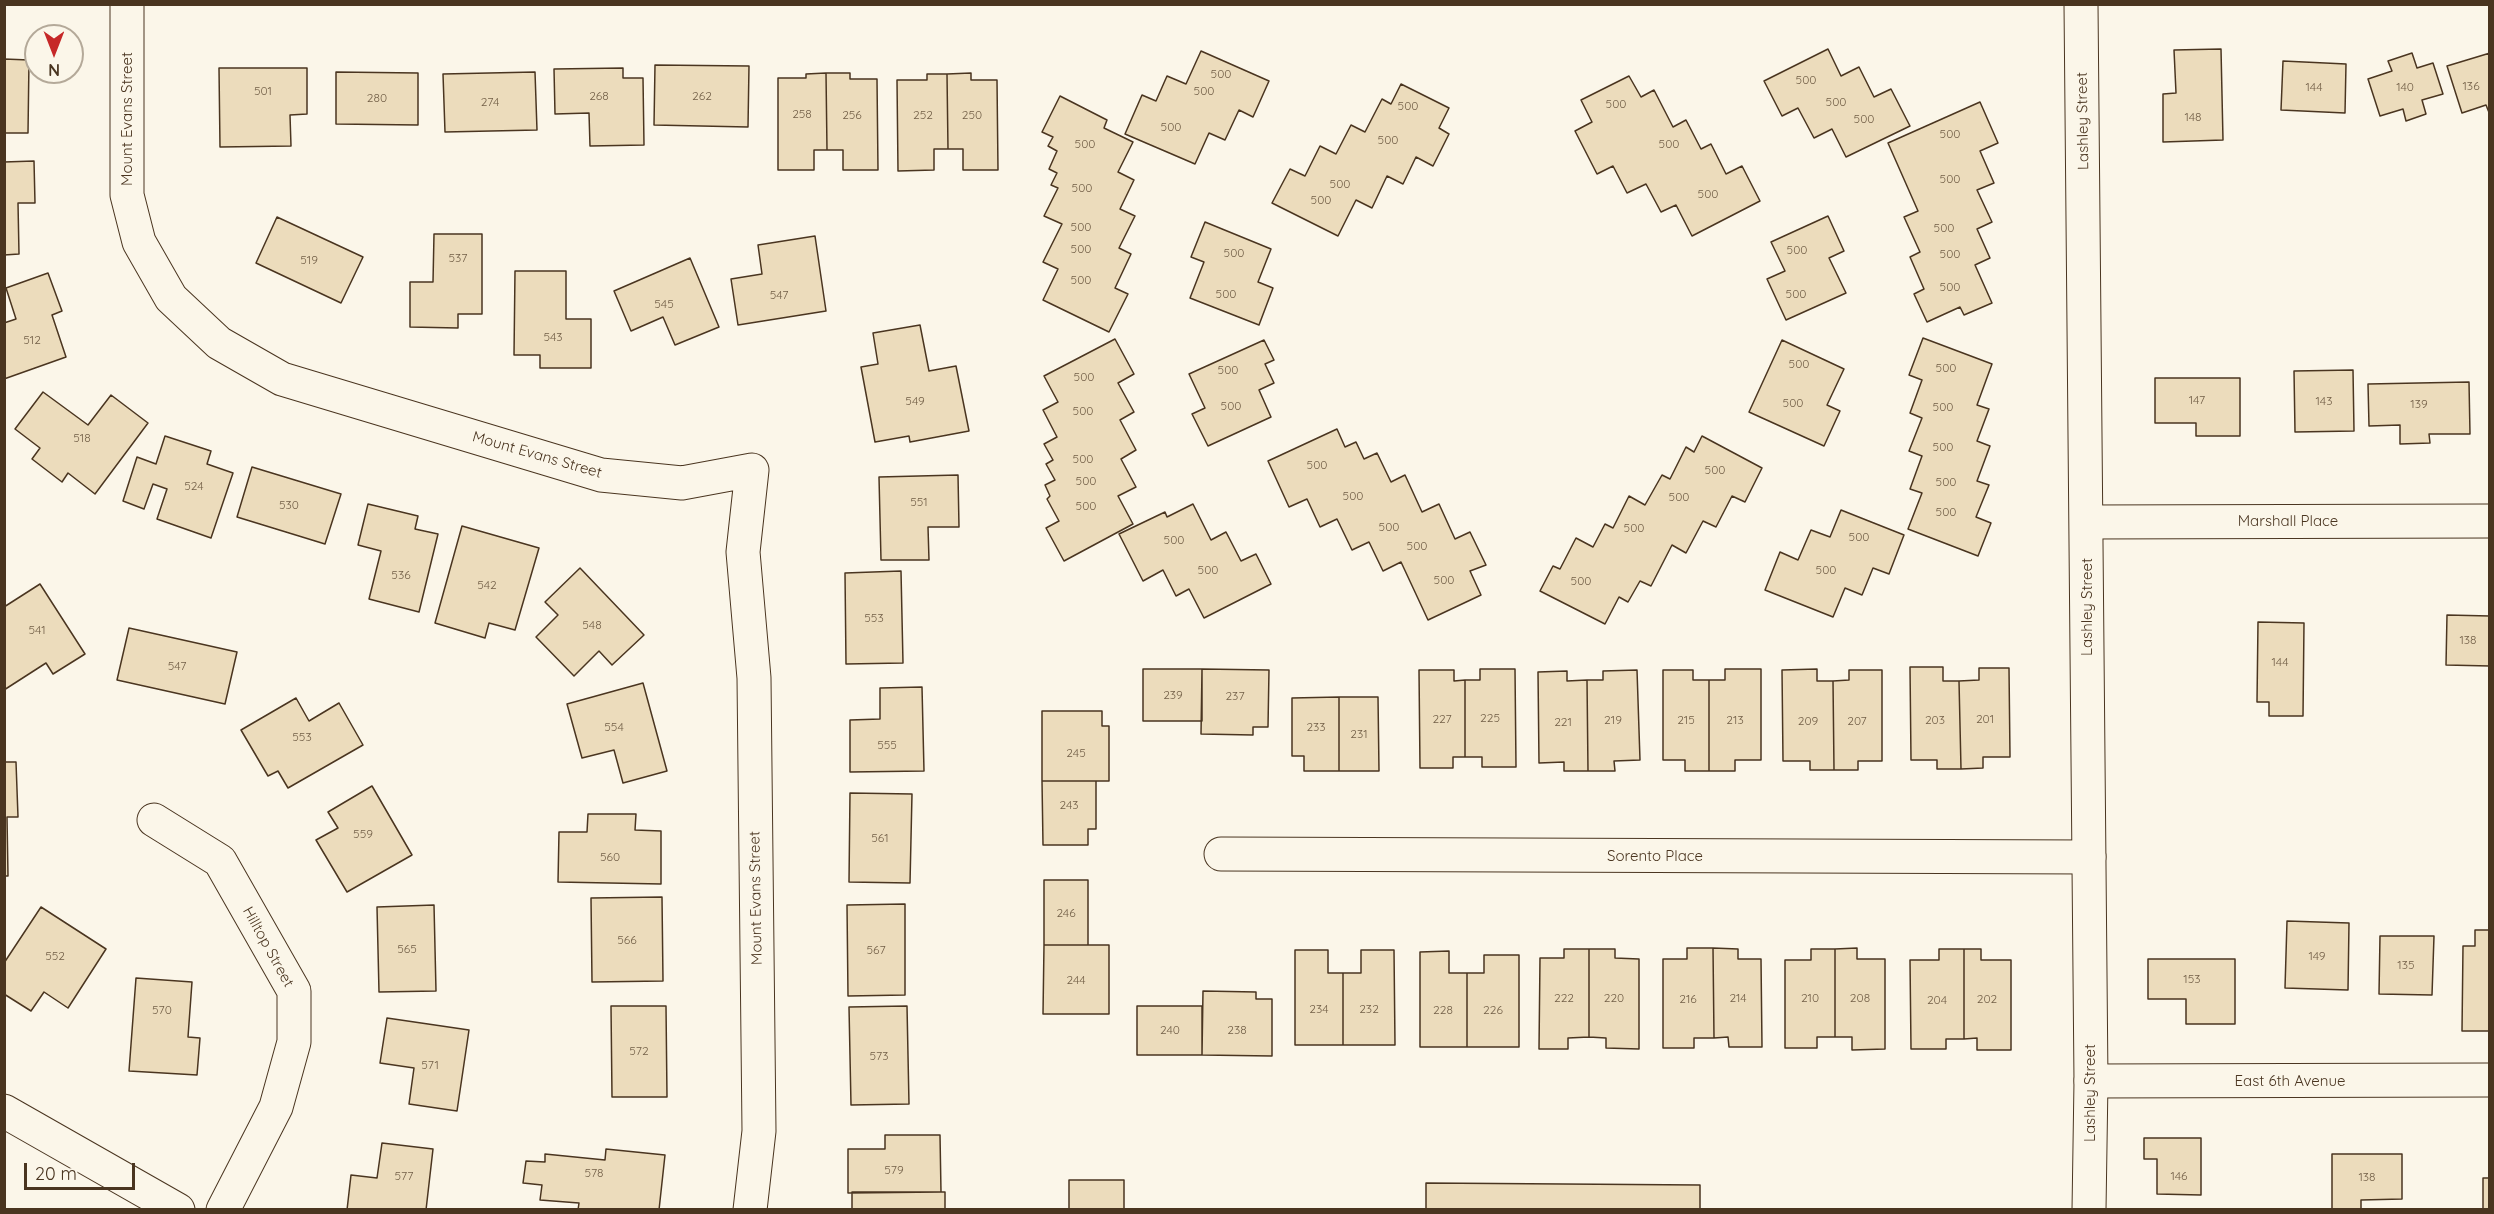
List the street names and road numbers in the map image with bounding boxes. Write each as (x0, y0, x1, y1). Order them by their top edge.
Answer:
street label: Mount Evans Street (118, 52, 136, 186)
street label: Lashley Street (2073, 72, 2093, 170)
street label: Mount Evans Street (470, 428, 604, 482)
street label: Marshall Place (2238, 512, 2338, 530)
street label: Lashley Street (2078, 558, 2096, 656)
street label: Mount Evans Street (746, 831, 766, 965)
street label: Sorento Place (1607, 847, 1703, 865)
street label: Hilltop Street (239, 904, 297, 990)
street label: Lashley Street (2081, 1044, 2099, 1142)
street label: East 6th Avenue (2235, 1072, 2345, 1090)

